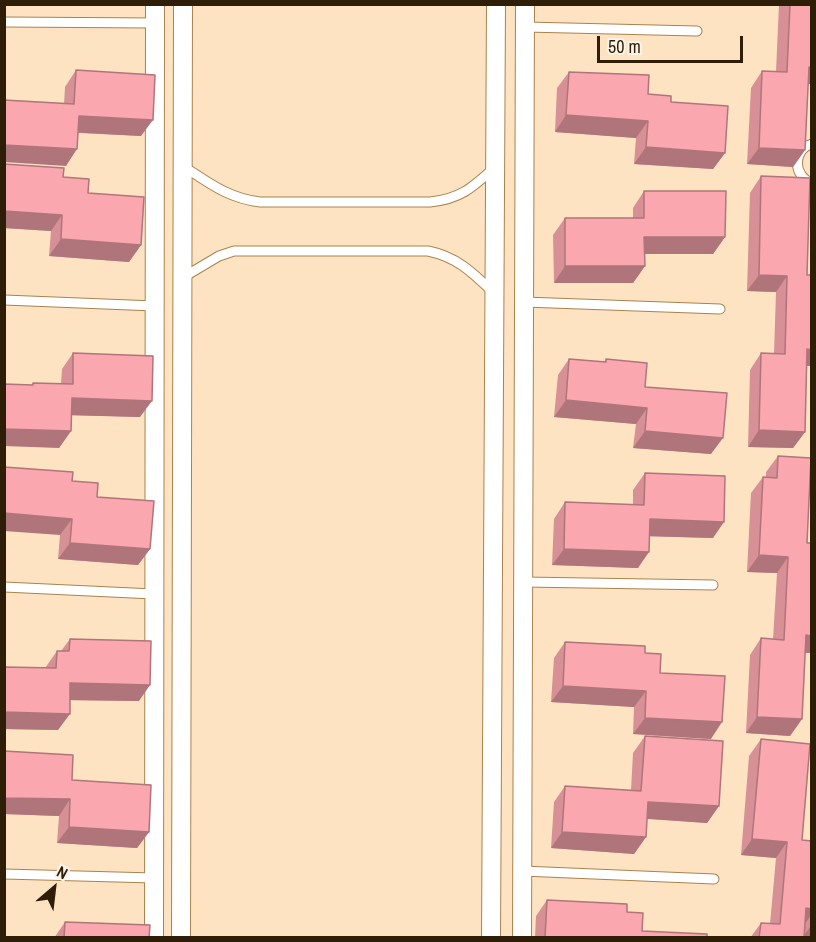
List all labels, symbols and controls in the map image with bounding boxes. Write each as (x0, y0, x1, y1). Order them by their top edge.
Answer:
scale bar (600, 24, 746, 62)
text: 50 m (608, 34, 641, 59)
north arrow (24, 858, 84, 918)
text: N (53, 860, 72, 884)

